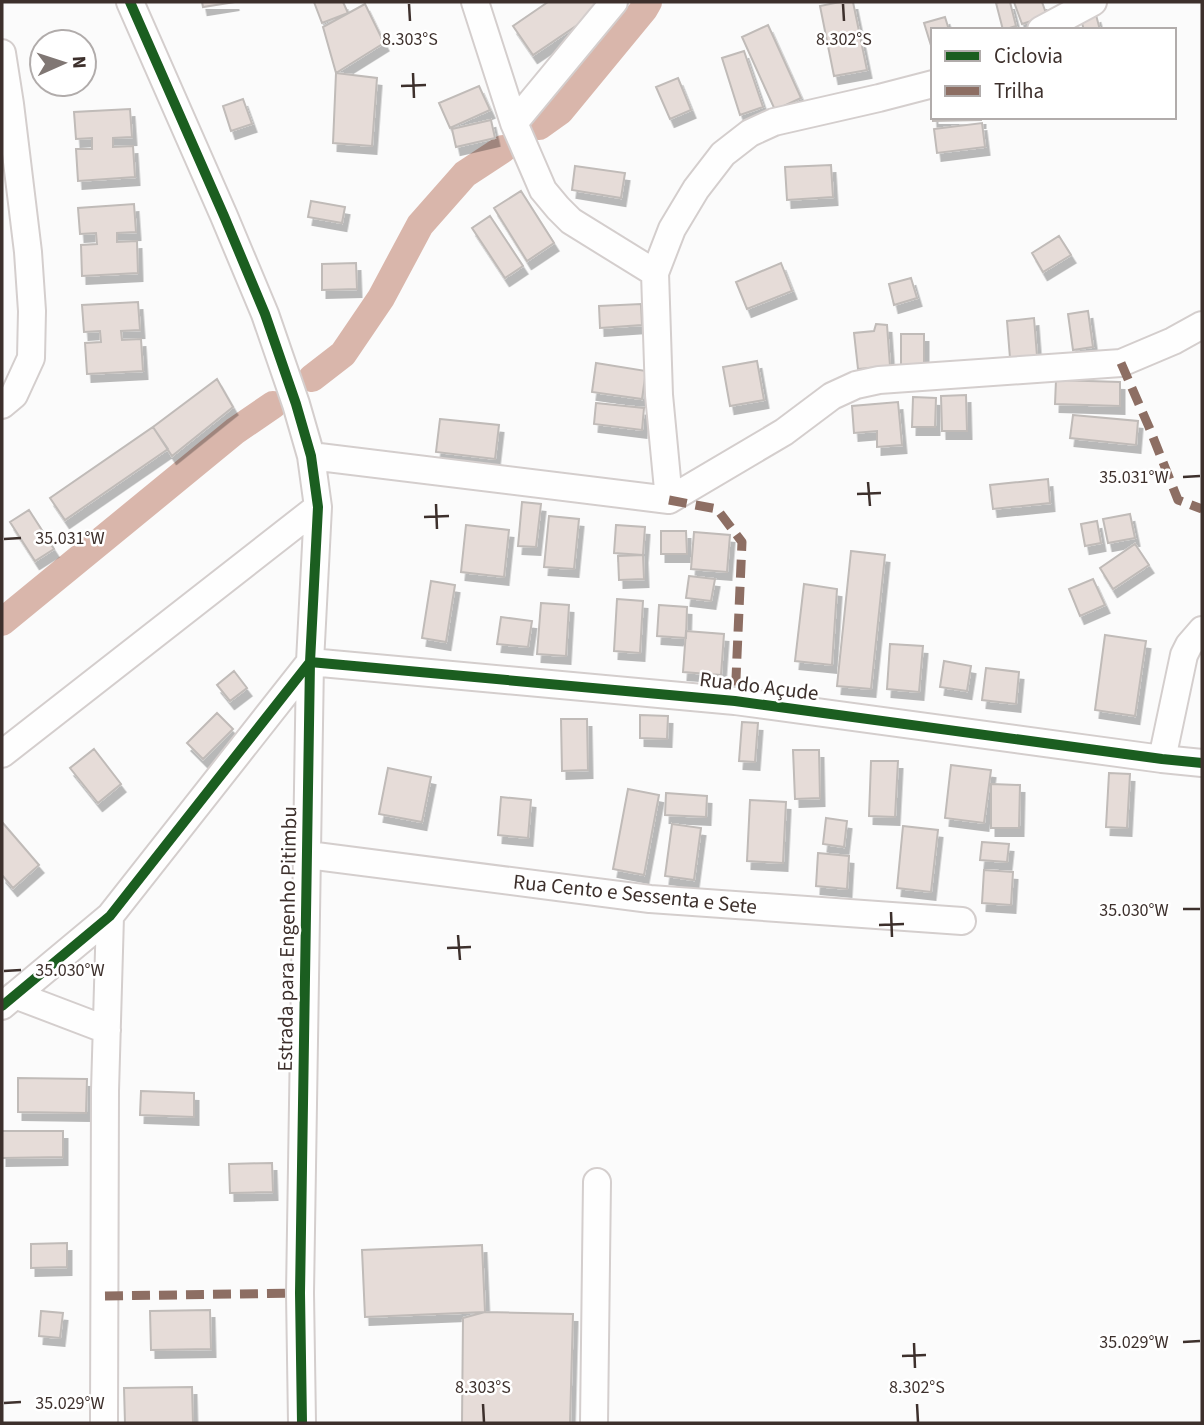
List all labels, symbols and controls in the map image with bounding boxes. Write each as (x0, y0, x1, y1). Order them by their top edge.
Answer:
text: 8.303°S (382, 27, 438, 52)
text: 8.302°S (816, 27, 872, 52)
north arrow (28, 28, 98, 98)
legend (931, 28, 1176, 119)
text: Ciclovia (994, 41, 1063, 71)
text: N (65, 55, 92, 69)
text: Trilha (994, 76, 1044, 106)
text: 35.031°W (1099, 465, 1169, 490)
text: 35.031°W (35, 526, 105, 551)
street label: Rua do Açude (698, 664, 820, 708)
street label: Estrada para Engenho Pitimbu (270, 806, 304, 1072)
street label: Rua Cento e Sessenta e Sete (512, 866, 758, 922)
text: 35.030°W (1099, 898, 1169, 923)
text: 35.030°W (35, 958, 105, 983)
text: 35.029°W (1099, 1330, 1169, 1355)
text: 8.303°S (455, 1375, 511, 1400)
text: 8.302°S (889, 1375, 945, 1400)
text: 35.029°W (35, 1391, 105, 1416)

